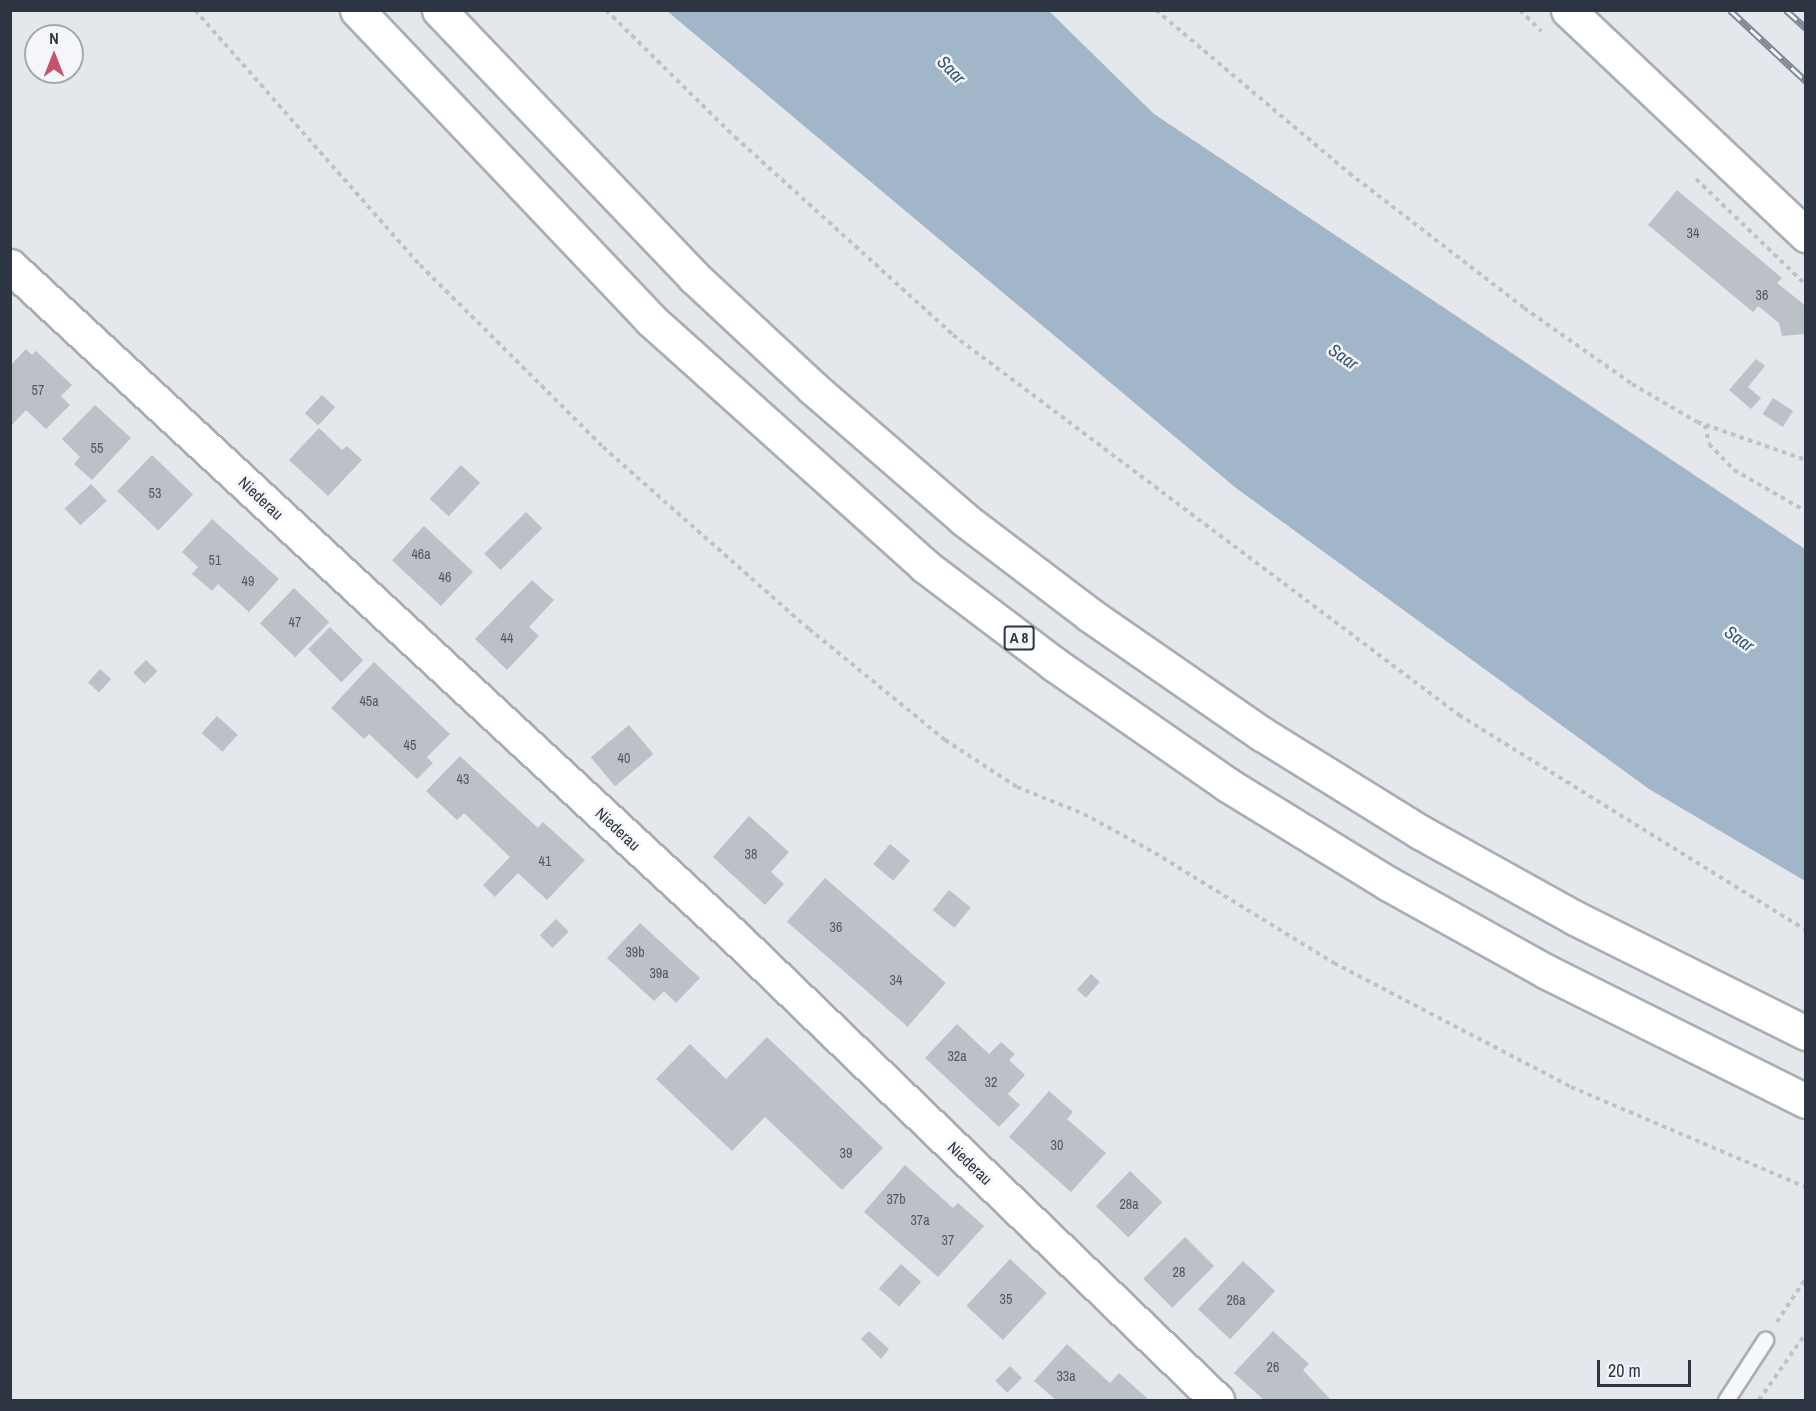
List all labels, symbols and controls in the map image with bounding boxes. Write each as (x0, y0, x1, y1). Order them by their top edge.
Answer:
north arrow (24, 24, 84, 84)
text: N (49, 27, 59, 49)
water label: Saar (932, 51, 970, 89)
house number: 34 (1687, 225, 1699, 241)
house number: 36 (1756, 287, 1768, 303)
water label: Saar (1324, 339, 1362, 375)
house number: 57 (32, 382, 44, 398)
house number: 55 (91, 440, 103, 456)
street label: Niederau (235, 473, 287, 523)
house number: 53 (149, 485, 161, 501)
house number: 46a (411, 546, 431, 562)
house number: 51 (209, 552, 221, 568)
house number: 46 (439, 569, 451, 585)
house number: 49 (242, 573, 254, 589)
house number: 47 (289, 614, 301, 630)
water label: Saar (1720, 621, 1758, 657)
road number: A 8 (1002, 626, 1036, 650)
house number: 44 (501, 630, 513, 646)
house number: 45a (359, 693, 379, 709)
house number: 45 (404, 737, 416, 753)
house number: 40 (618, 750, 630, 766)
house number: 43 (457, 771, 469, 787)
street label: Niederau (592, 804, 644, 854)
house number: 38 (745, 846, 757, 862)
house number: 41 (539, 853, 551, 869)
house number: 36 (830, 919, 842, 935)
house number: 39b (625, 944, 645, 960)
house number: 39a (649, 965, 669, 981)
house number: 34 (890, 972, 902, 988)
house number: 32a (947, 1048, 967, 1064)
house number: 32 (985, 1074, 997, 1090)
street label: Niederau (944, 1137, 996, 1189)
house number: 30 (1051, 1137, 1063, 1153)
house number: 39 (840, 1145, 852, 1161)
house number: 37b (886, 1191, 906, 1207)
house number: 28a (1119, 1196, 1139, 1212)
house number: 37a (910, 1212, 930, 1228)
house number: 37 (942, 1232, 954, 1248)
house number: 28 (1173, 1264, 1185, 1280)
house number: 35 (1000, 1291, 1012, 1307)
house number: 26a (1226, 1292, 1246, 1308)
scale bar (1600, 1348, 1694, 1386)
text: 20 m (1608, 1358, 1641, 1383)
house number: 26 (1267, 1359, 1279, 1375)
house number: 33a (1056, 1368, 1076, 1384)

